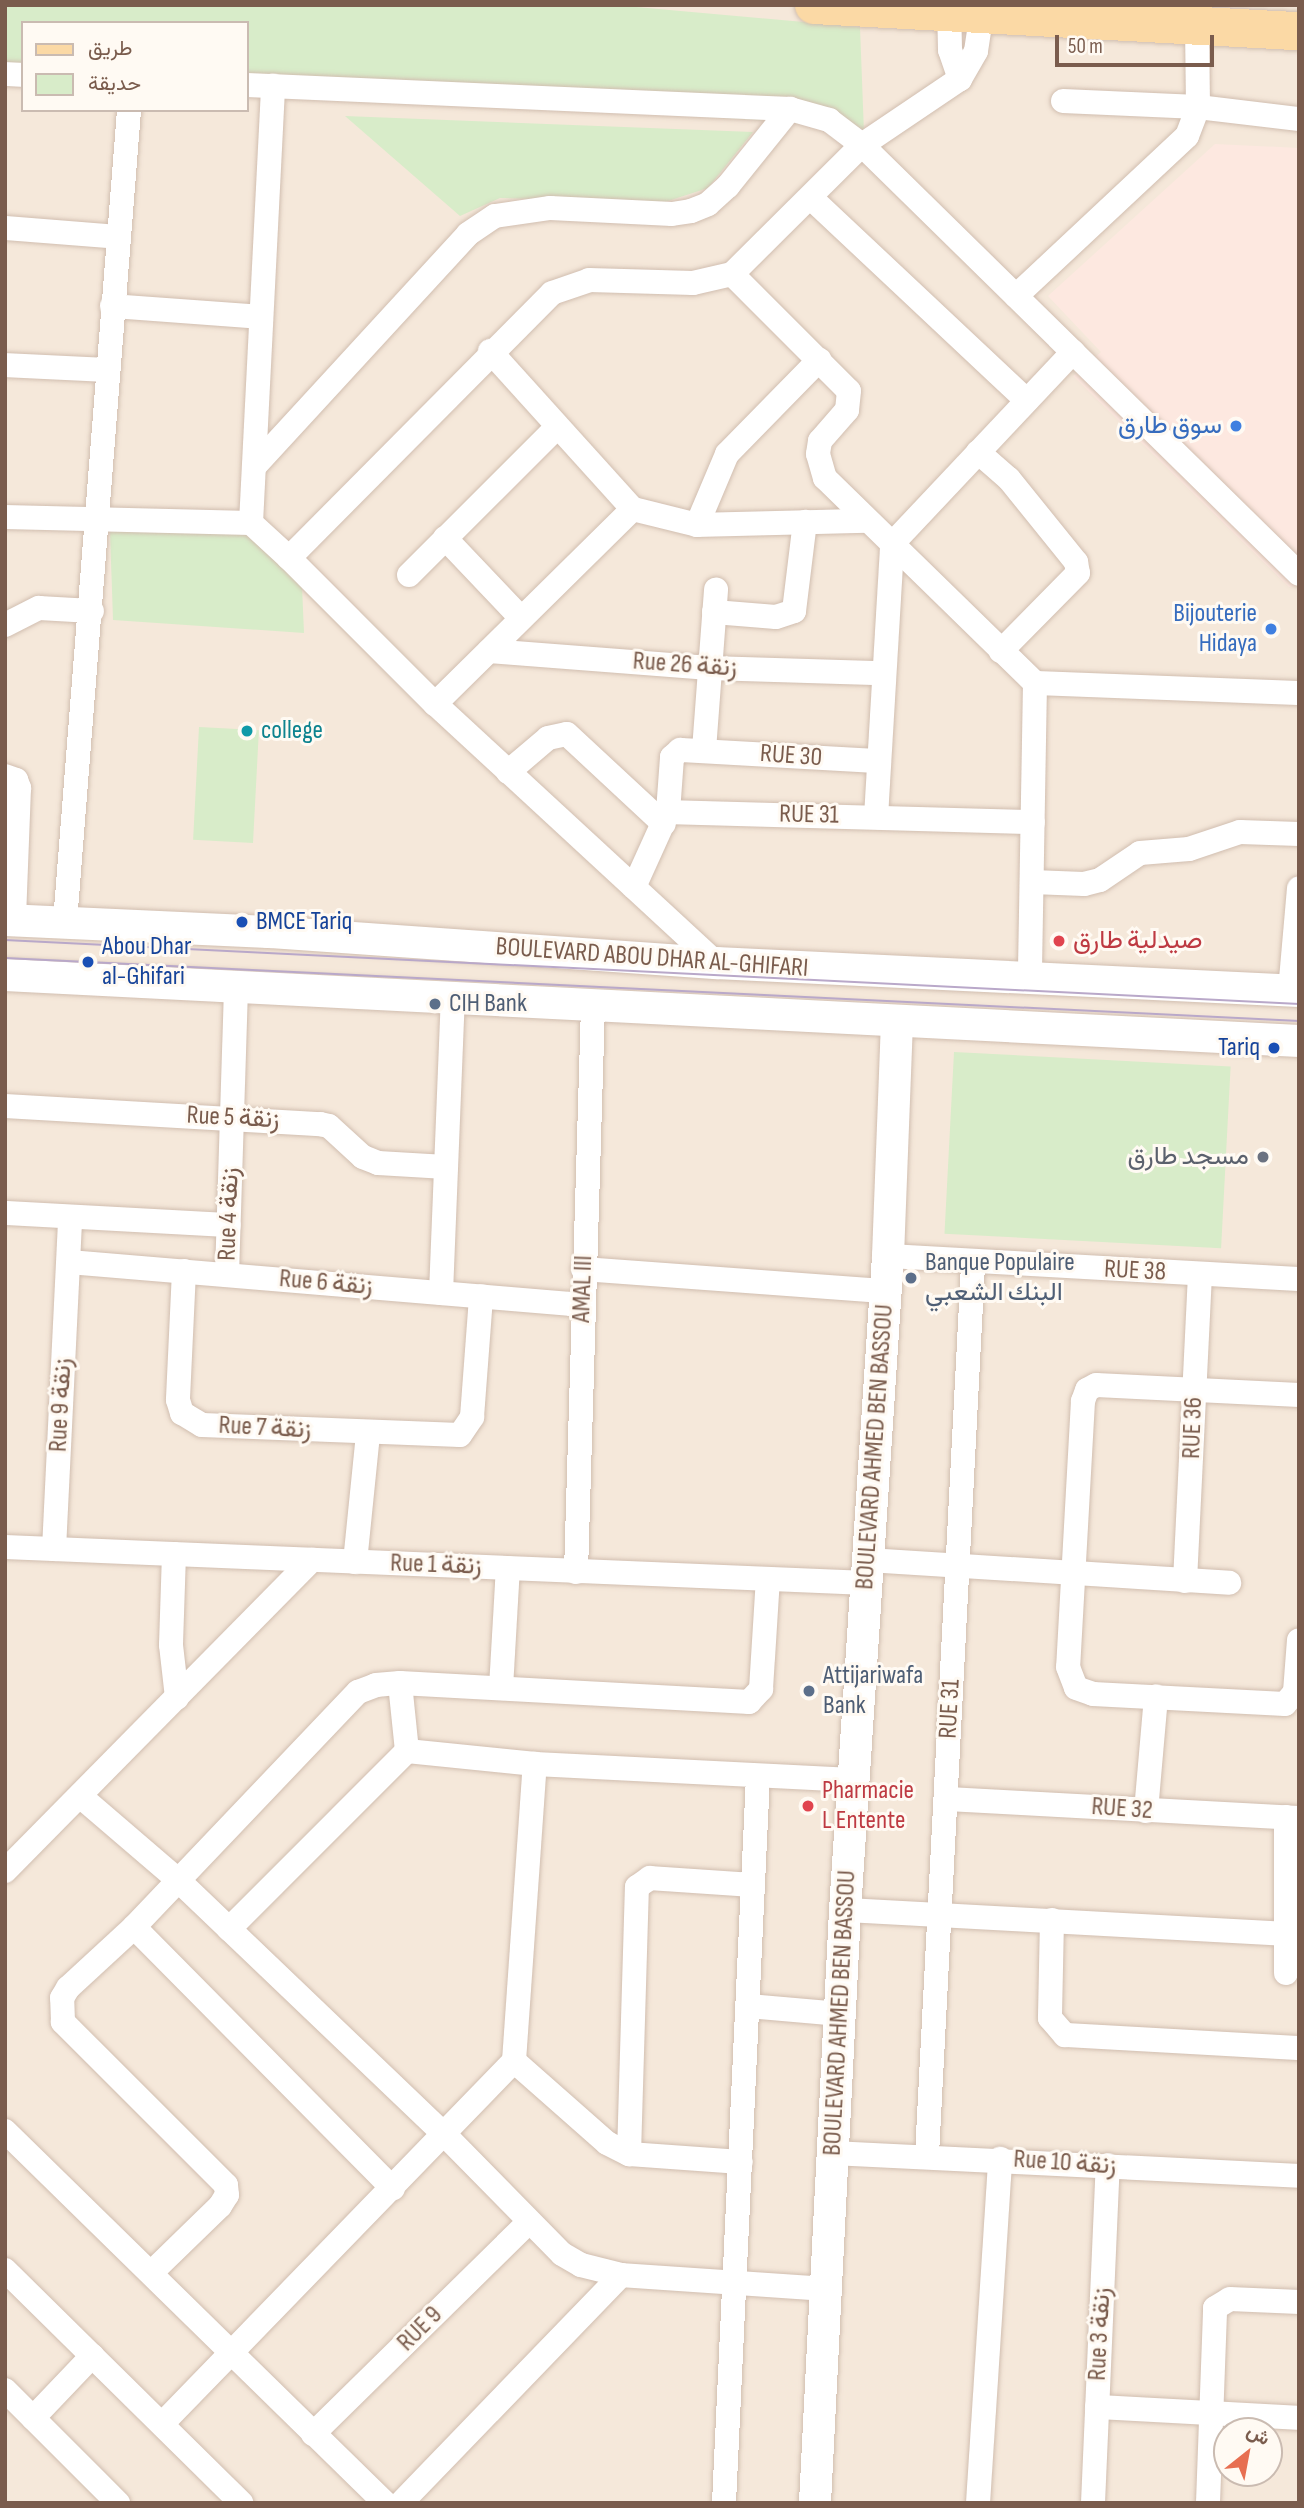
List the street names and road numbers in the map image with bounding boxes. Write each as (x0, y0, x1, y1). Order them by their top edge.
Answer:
street label: Rue 26 زنقة (632, 646, 738, 684)
street label: RUE 30 (759, 738, 823, 774)
street label: RUE 31 (779, 799, 839, 831)
street label: BOULEVARD ABOU DHAR AL-GHIFARI (495, 932, 809, 984)
street label: Rue 5 زنقة (186, 1100, 280, 1136)
street label: Rue 4 زنقة (212, 1167, 246, 1261)
street label: RUE 38 (1103, 1254, 1167, 1288)
street label: AMAL III (566, 1255, 600, 1323)
street label: Rue 6 زنقة (278, 1263, 374, 1303)
street label: BOULEVARD AHMED BEN BASSOU (849, 1303, 901, 1591)
street label: Rue 9 زنقة (43, 1357, 79, 1453)
street label: RUE 36 (1176, 1397, 1210, 1459)
street label: Rue 7 زنقة (218, 1410, 312, 1446)
street label: Rue 1 زنقة (390, 1548, 482, 1582)
street label: RUE 31 (933, 1678, 967, 1740)
street label: RUE 32 (1090, 1791, 1154, 1827)
street label: BOULEVARD AHMED BEN BASSOU (817, 1869, 863, 2157)
street label: Rue 10 زنقة (1012, 2144, 1118, 2182)
street label: Rue 3 زنقة (1082, 2287, 1118, 2381)
street label: RUE 9 (391, 2300, 449, 2358)

